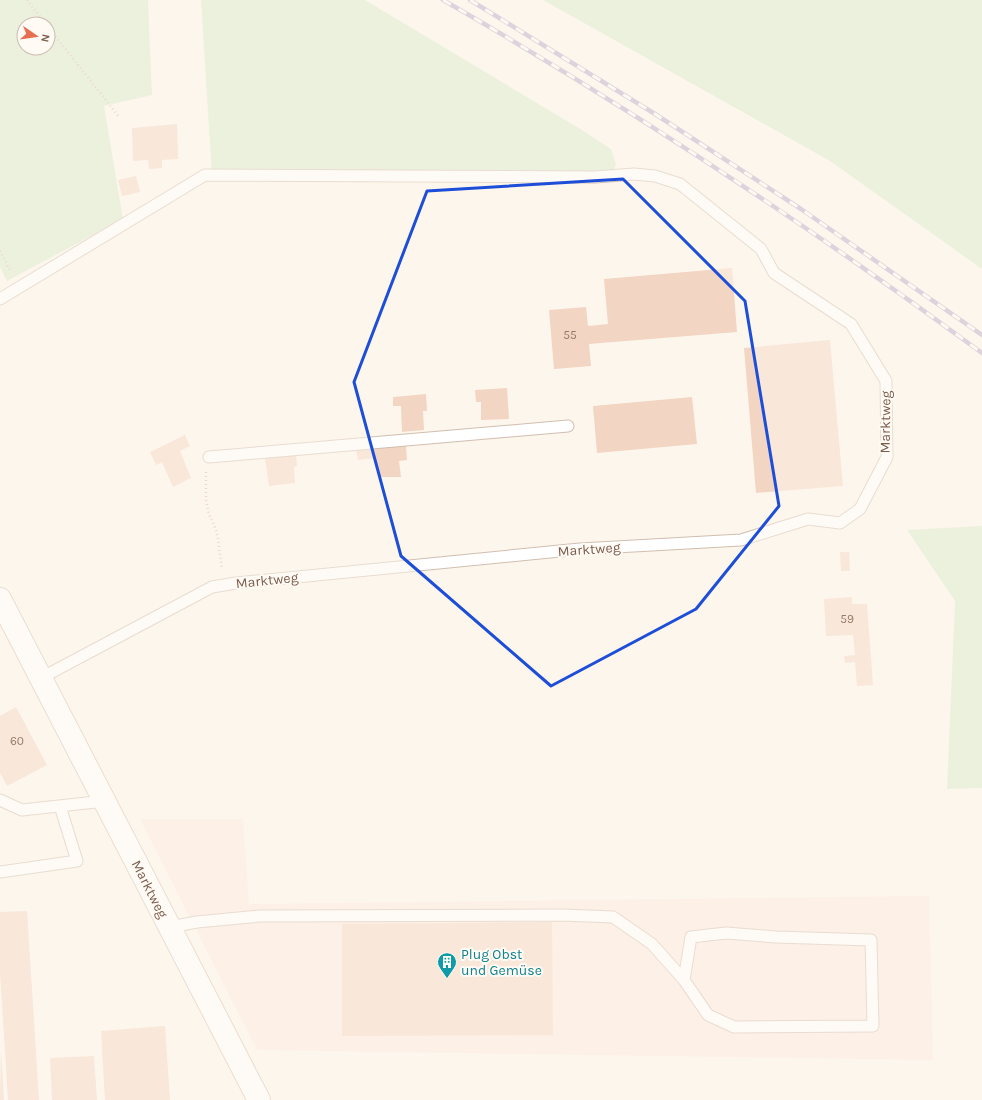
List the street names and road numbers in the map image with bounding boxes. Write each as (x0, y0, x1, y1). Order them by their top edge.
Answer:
street label: Marktweg (876, 390, 895, 454)
street label: Marktweg (557, 539, 621, 560)
street label: Marktweg (235, 569, 299, 592)
street label: Marktweg (128, 857, 171, 921)

